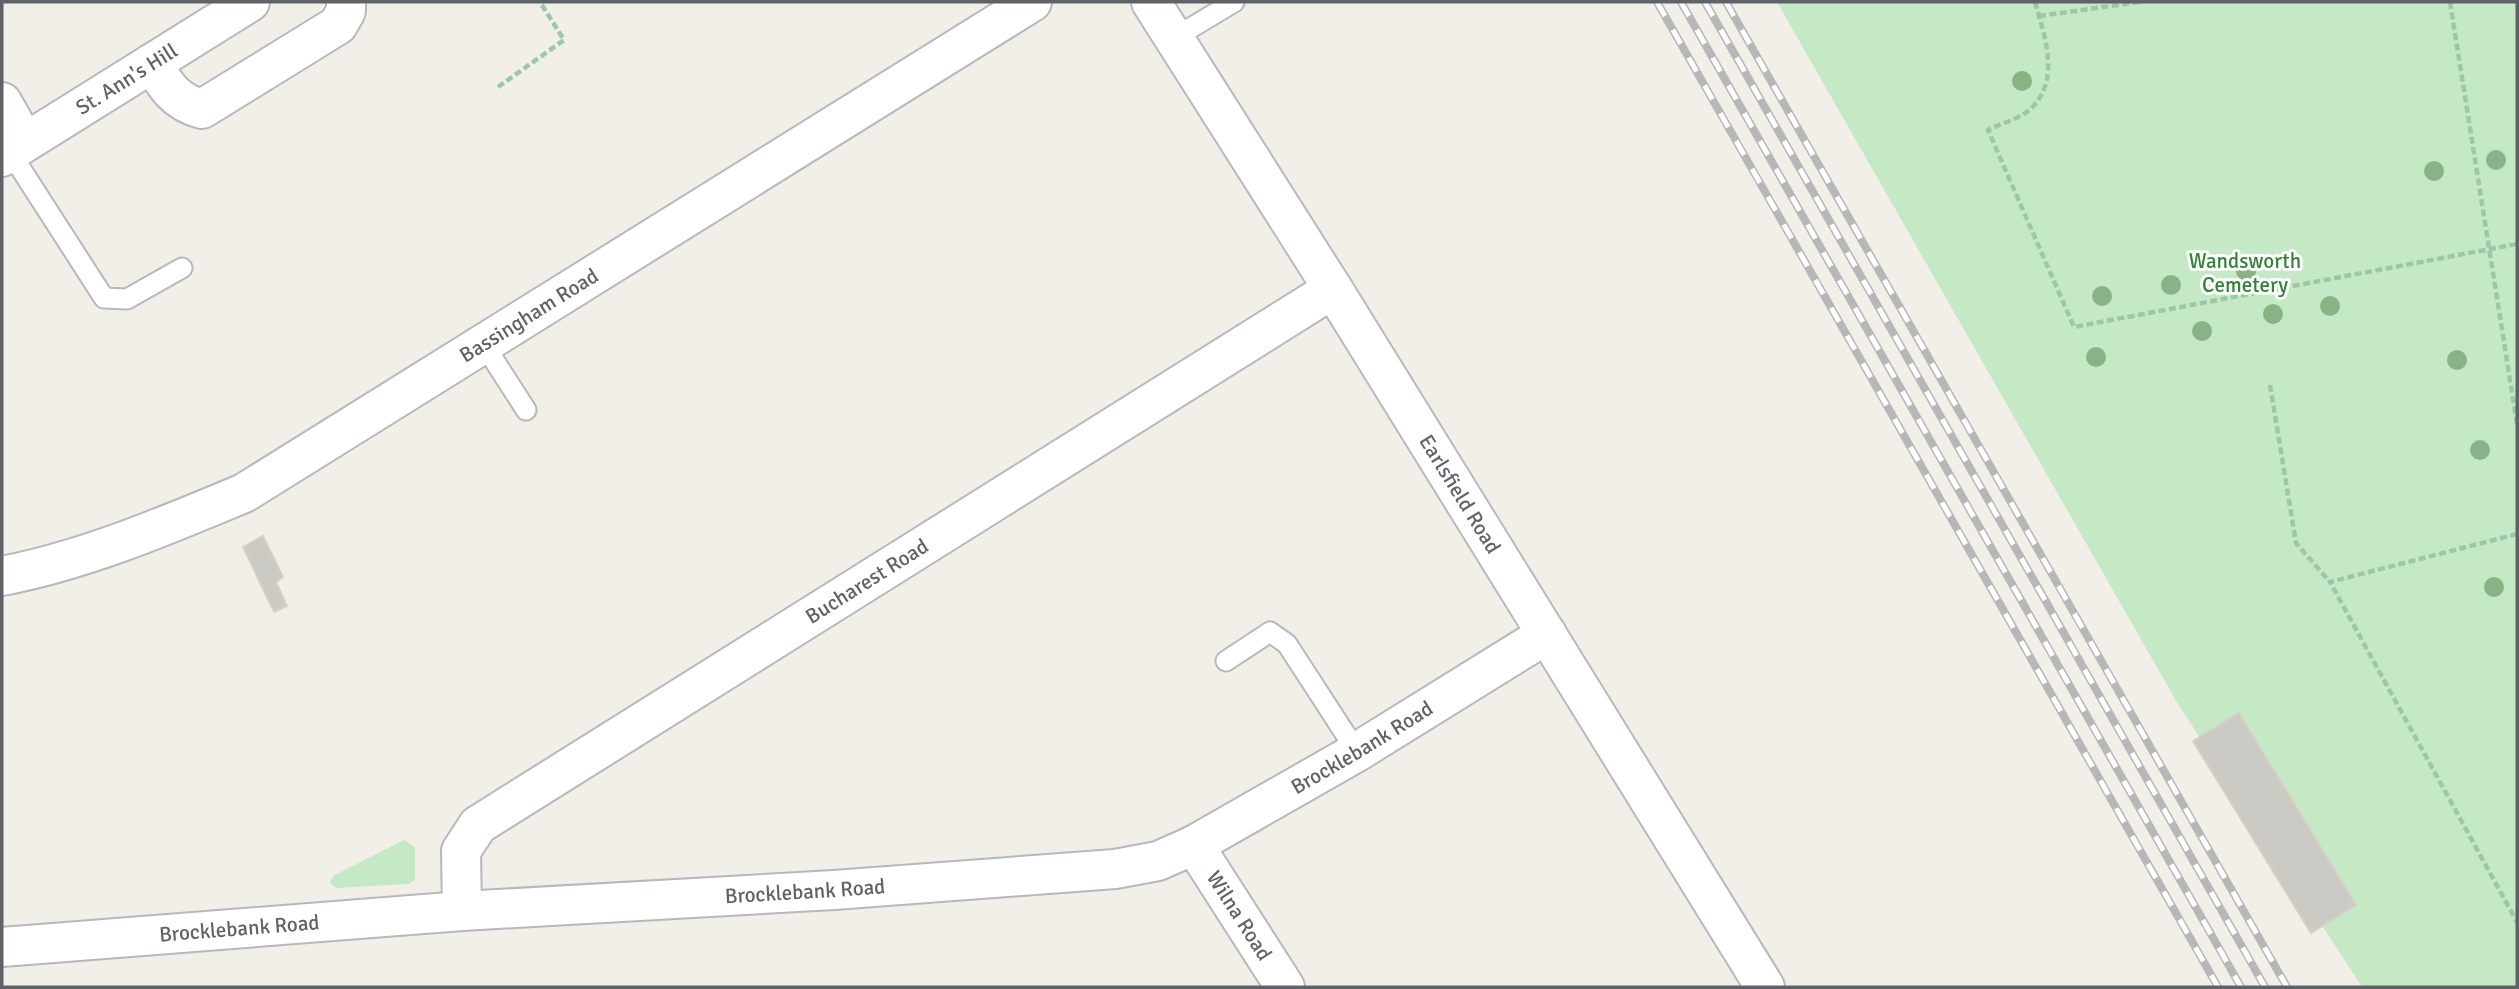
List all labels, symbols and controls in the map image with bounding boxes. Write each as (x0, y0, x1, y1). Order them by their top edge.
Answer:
street label: St. Ann's Hill (71, 38, 182, 121)
park label: Wandsworth Cemetery (2189, 248, 2301, 298)
street label: Bassingham Road (455, 263, 603, 368)
street label: Earlsfield Road (1413, 430, 1506, 558)
street label: Bucharest Road (801, 533, 933, 629)
street label: Brocklebank Road (1286, 695, 1438, 800)
street label: Wilna Road (1201, 866, 1278, 965)
street label: Brocklebank Road (724, 873, 886, 909)
street label: Brocklebank Road (158, 909, 320, 948)

